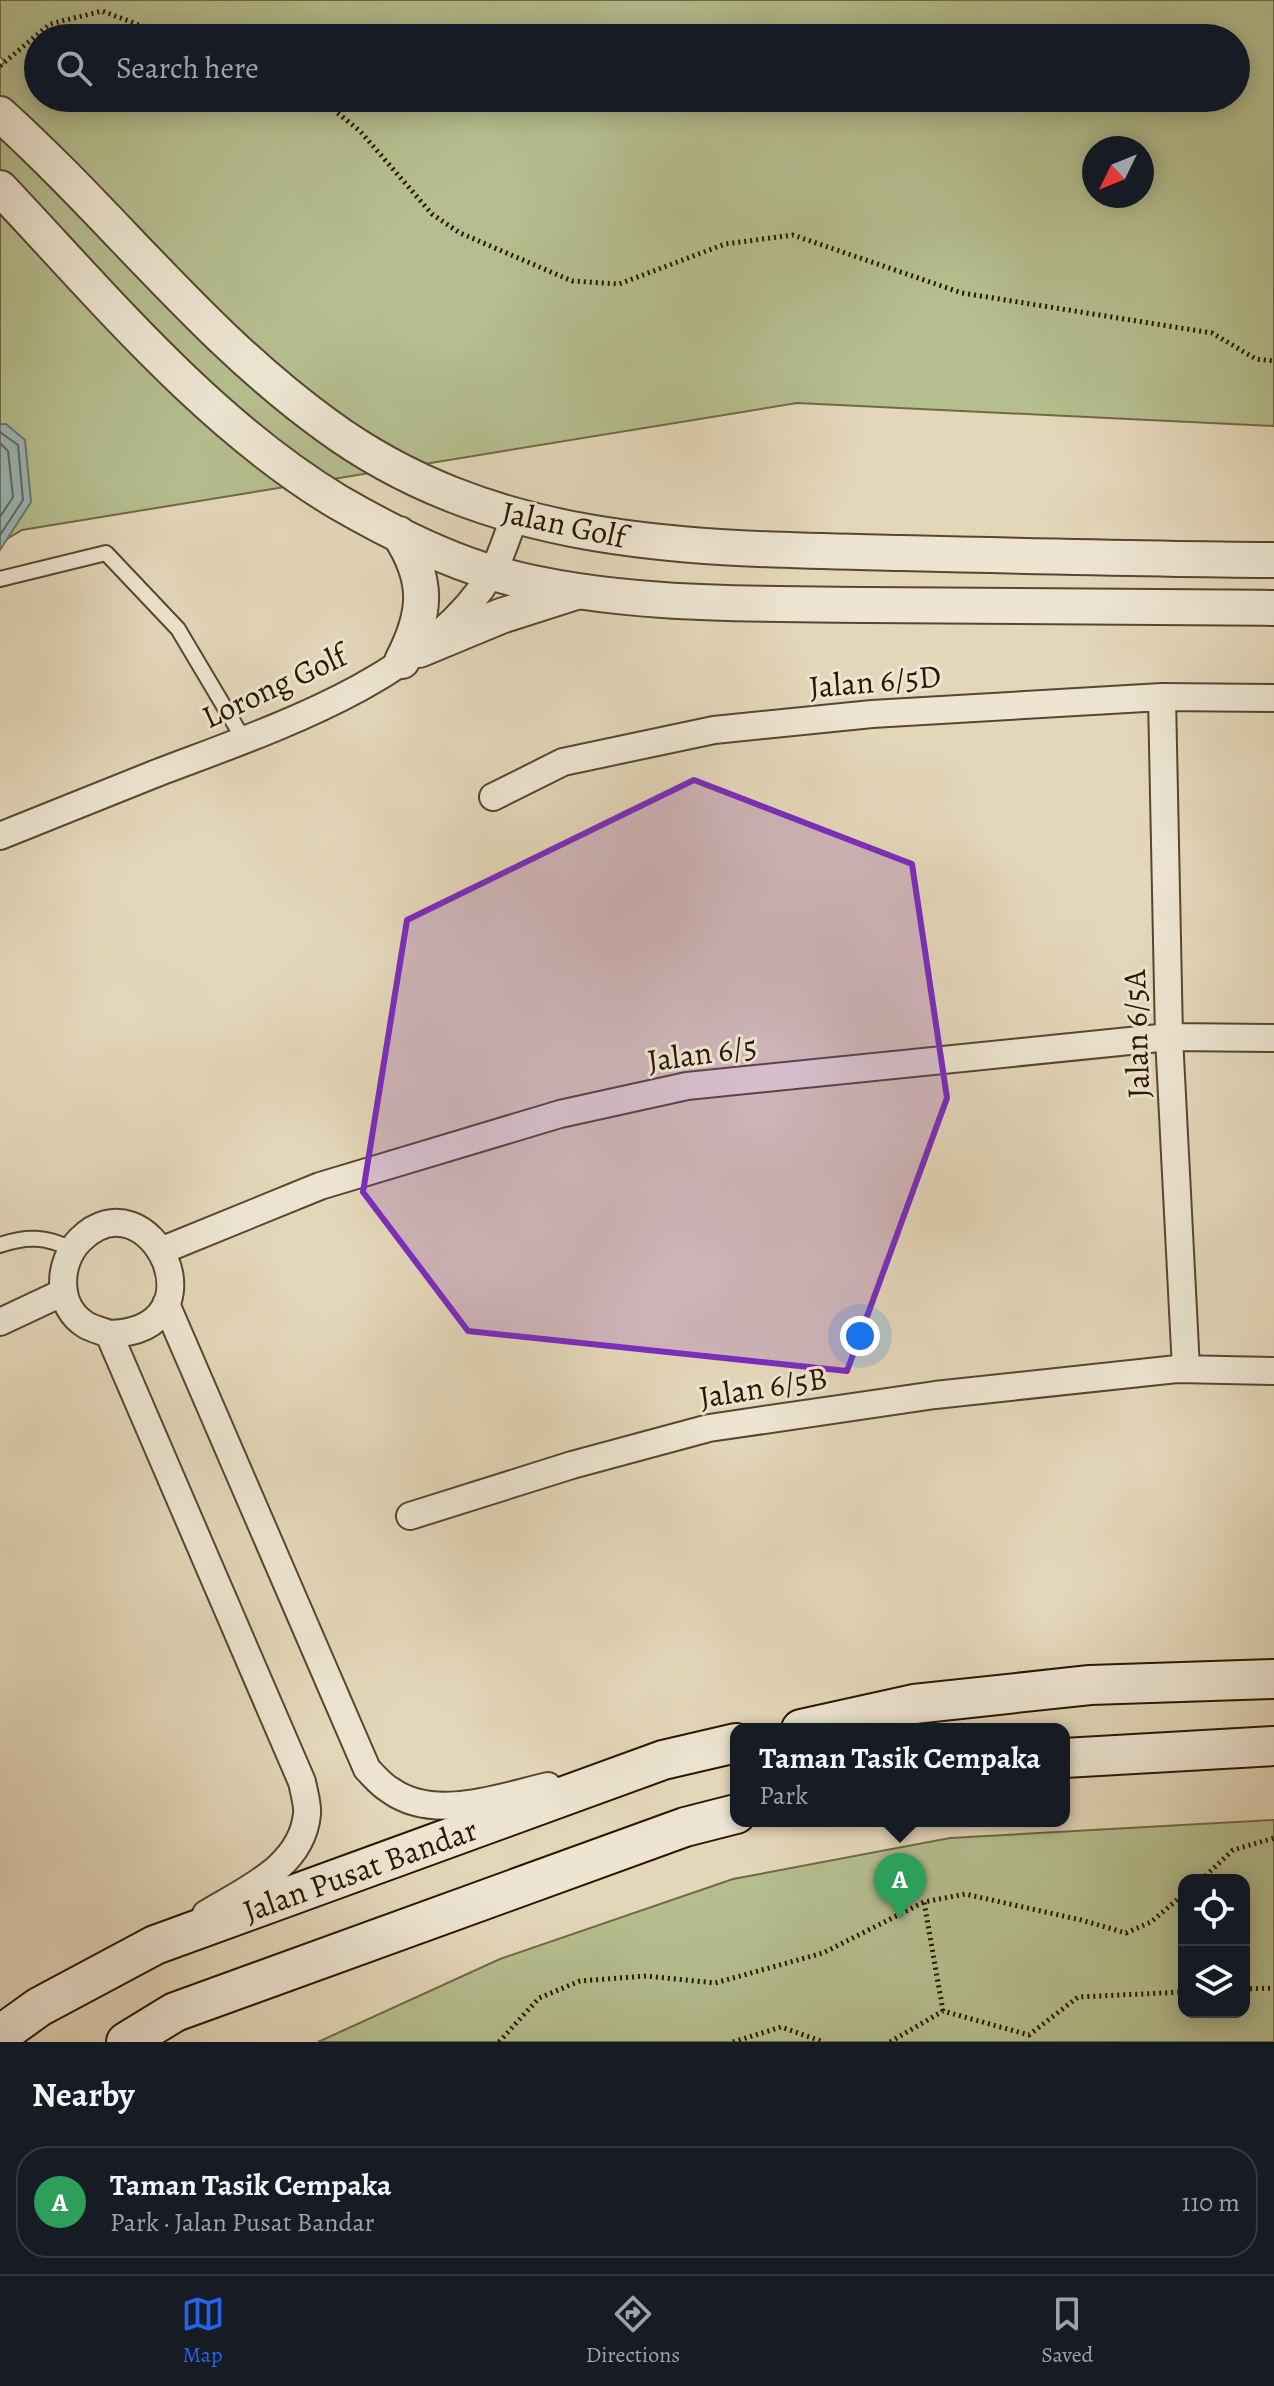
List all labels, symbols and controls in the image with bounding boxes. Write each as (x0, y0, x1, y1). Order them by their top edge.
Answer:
search box (24, 24, 1250, 112)
icon: search (52, 46, 96, 90)
text: Search here (116, 48, 259, 88)
north arrow (1082, 136, 1154, 208)
street label: Jalan Golf (498, 489, 635, 560)
street label: Lorong Golf (194, 631, 358, 739)
street label: Jalan 6/5D (807, 653, 943, 709)
street label: Jalan 6/5A (1112, 968, 1160, 1099)
street label: Jalan 6/5 (644, 1024, 760, 1082)
your location (840, 1316, 880, 1356)
street label: Jalan 6/5B (696, 1355, 830, 1419)
popup (730, 1723, 1070, 1827)
text: Taman Tasik Cempaka (759, 1738, 1041, 1778)
text: Park (759, 1778, 808, 1813)
street label: Jalan Pusat Bandar (237, 1807, 483, 1933)
pin: A (874, 1853, 926, 1919)
map controls (1178, 1874, 1250, 2018)
button: locate (1178, 1874, 1250, 1946)
button: layers (1178, 1946, 1250, 2018)
text: Nearby (32, 2071, 135, 2118)
text: Taman Tasik Cempaka (110, 2165, 391, 2205)
text: A (52, 2185, 68, 2220)
text: 110 m (1182, 2185, 1240, 2220)
text: Park · Jalan Pusat Bandar (110, 2205, 375, 2240)
tab: Map (181, 2292, 225, 2370)
tab: Directions (586, 2292, 680, 2370)
tab: Saved (1041, 2292, 1093, 2370)

